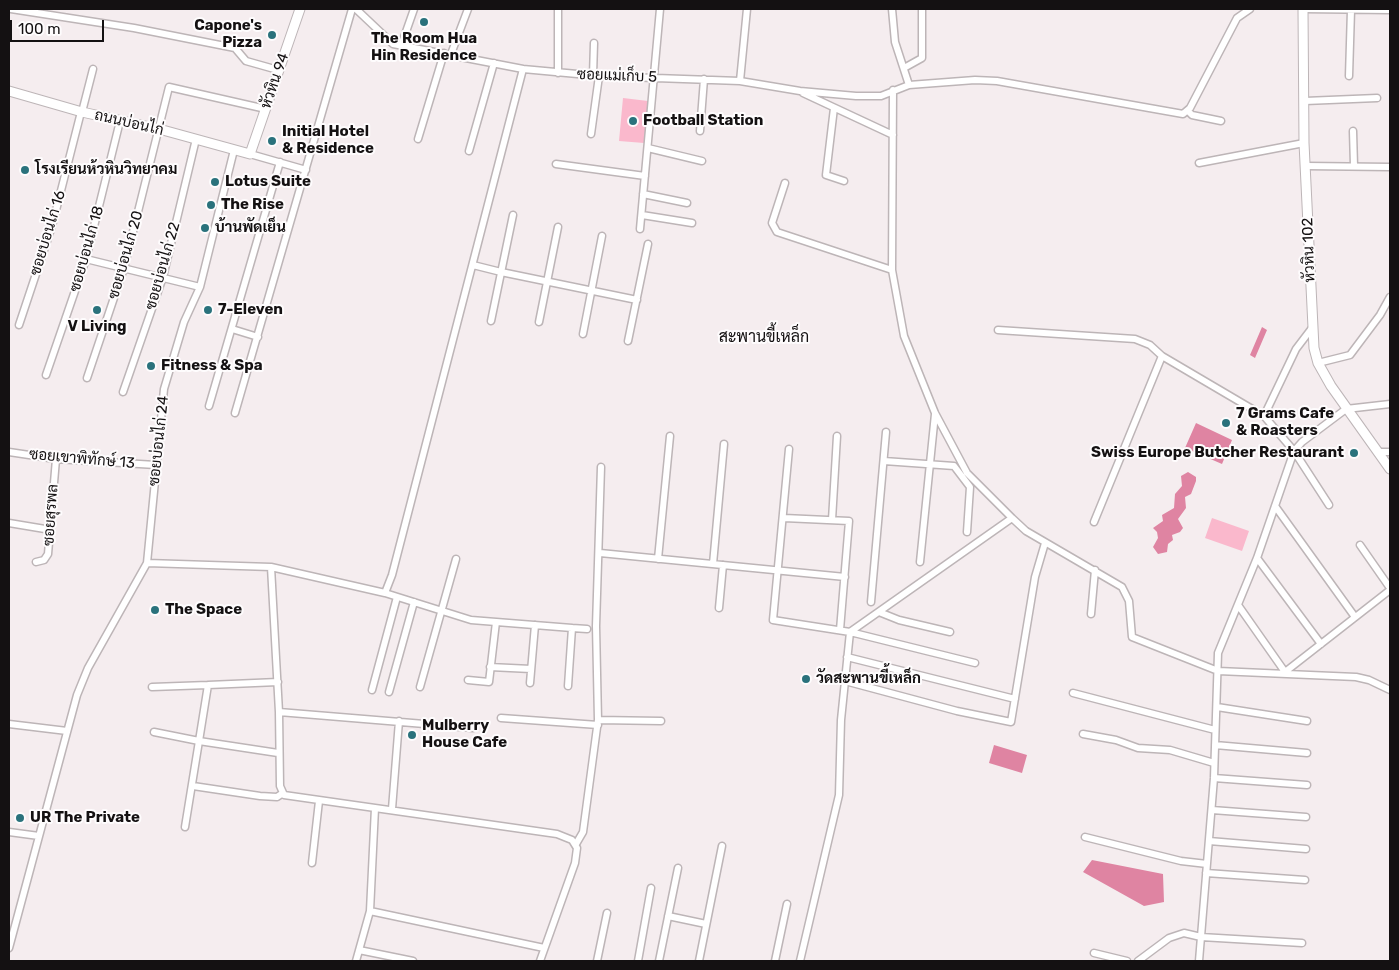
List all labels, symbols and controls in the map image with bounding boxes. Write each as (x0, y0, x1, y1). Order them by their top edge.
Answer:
scale bar (12, 10, 106, 42)
marker: The Room Hua Hin Residence (418, 16, 430, 28)
place label: Capone's Pizza (194, 17, 262, 52)
text: 100 m (18, 20, 60, 38)
marker: Capone's Pizza (266, 29, 278, 41)
place label: The Room Hua Hin Residence (371, 30, 477, 65)
street label: หัวหิน 94 (257, 51, 293, 111)
street label: ซอยแม่เก็บ 5 (577, 66, 657, 86)
street label: ถนนบ่อนไก่ (93, 106, 165, 140)
place label: Football Station (643, 112, 763, 130)
marker: Football Station (627, 115, 639, 127)
place label: Initial Hotel & Residence (282, 123, 374, 158)
marker: Initial Hotel & Residence (266, 135, 278, 147)
place label: โรงเรียนห้วหินวิทยาคม (35, 161, 177, 179)
marker: โรงเรียนห้วหินวิทยาคม (19, 164, 31, 176)
place label: Lotus Suite (225, 173, 311, 191)
marker: Lotus Suite (209, 176, 221, 188)
street label: ซอยบ่อนไก่ 16 (26, 188, 70, 278)
place label: The Rise (221, 196, 284, 214)
marker: The Rise (205, 199, 217, 211)
street label: ซอยบ่อนไก่ 18 (66, 204, 108, 294)
street label: ซอยบ่อนไก่ 20 (105, 209, 147, 301)
street label: หัวหิน 102 (1299, 217, 1319, 283)
place label: บ้านพัดเย็น (215, 219, 286, 237)
street label: ซอยบ่อนไก่ 22 (142, 220, 184, 312)
marker: บ้านพัดเย็น (199, 222, 211, 234)
place label: 7-Eleven (218, 301, 283, 319)
marker: V Living (91, 304, 103, 316)
marker: 7-Eleven (202, 304, 214, 316)
place label: V Living (67, 318, 127, 336)
district label: สะพานขี้เหล็ก (719, 327, 809, 347)
place label: Fitness & Spa (161, 357, 262, 375)
marker: Fitness & Spa (145, 360, 157, 372)
street label: ซอยบ่อนไก่ 24 (145, 395, 173, 487)
place label: 7 Grams Cafe & Roasters (1236, 405, 1334, 440)
marker: 7 Grams Cafe & Roasters (1220, 417, 1232, 429)
place label: Swiss Europe Butcher Restaurant (1091, 444, 1344, 462)
street label: ซอยเขาพิทักษ์ 13 (28, 445, 136, 473)
marker: Swiss Europe Butcher Restaurant (1348, 447, 1360, 459)
street label: ซอยสุรพล (40, 483, 62, 547)
place label: The Space (165, 601, 242, 619)
marker: The Space (149, 604, 161, 616)
place label: วัดสะพานขี้เหล็ก (816, 670, 921, 688)
marker: วัดสะพานขี้เหล็ก (800, 673, 812, 685)
place label: Mulberry House Cafe (422, 717, 507, 752)
marker: Mulberry House Cafe (406, 729, 418, 741)
place label: UR The Private (30, 809, 140, 827)
marker: UR The Private (14, 812, 26, 824)

